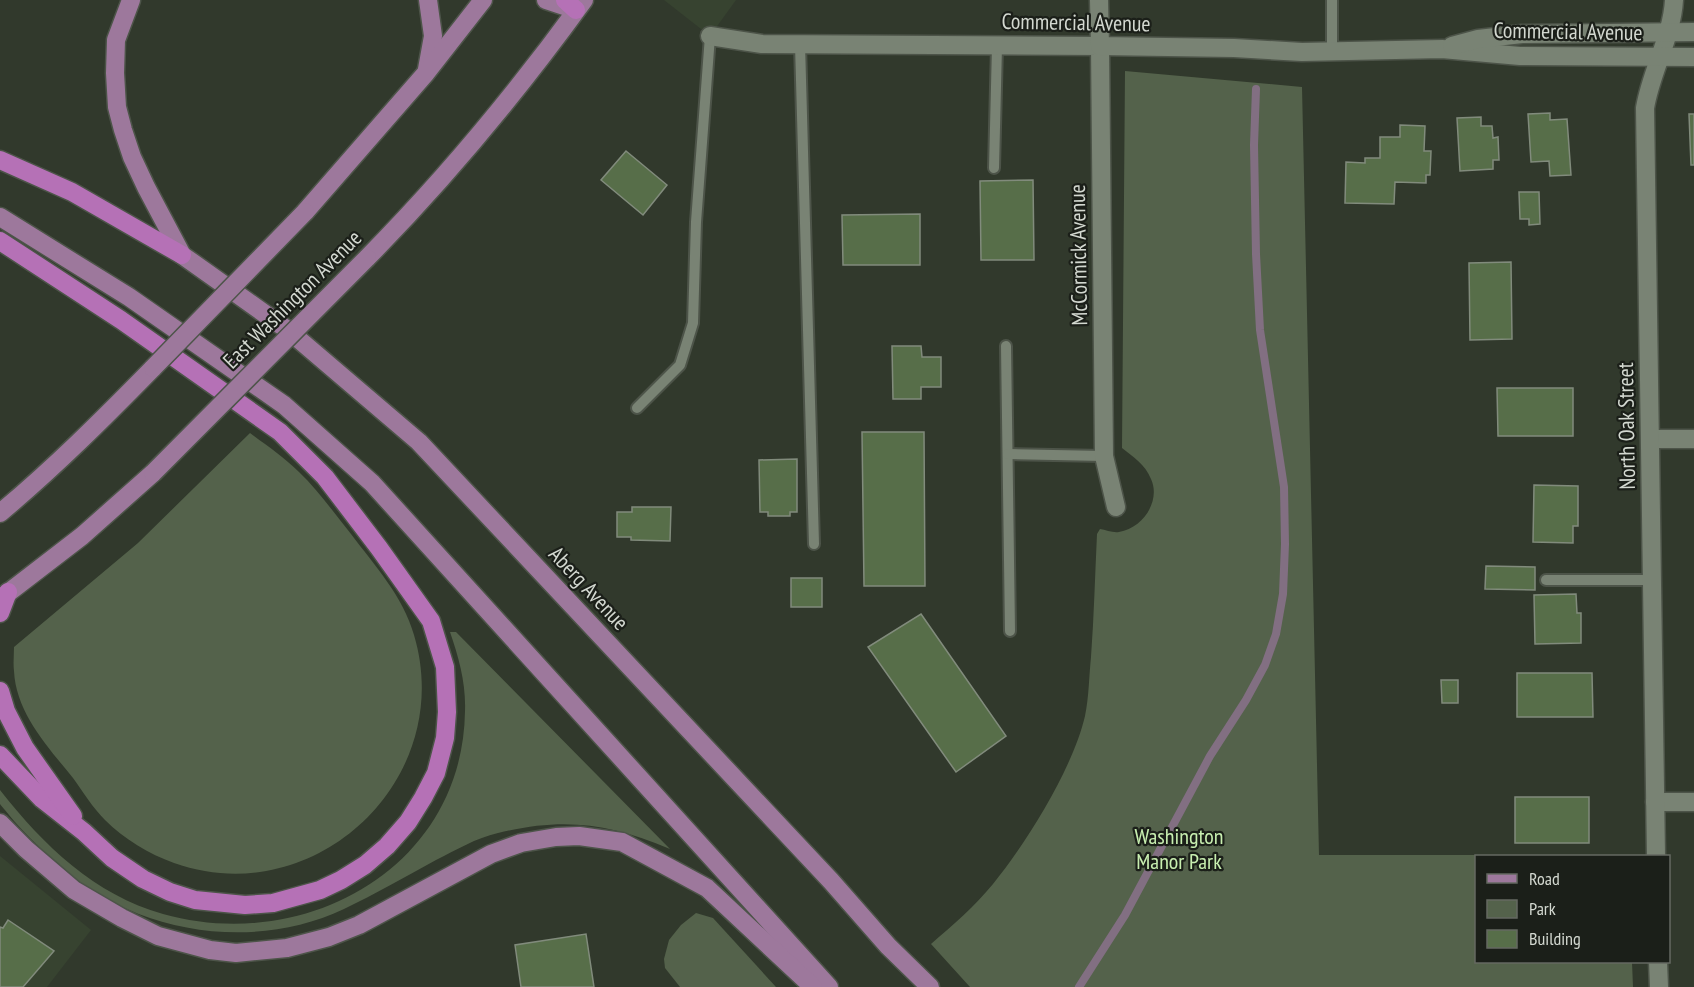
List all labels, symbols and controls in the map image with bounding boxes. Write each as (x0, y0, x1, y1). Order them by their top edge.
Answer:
street label: Commercial Avenue (1001, 7, 1151, 37)
street label: Commercial Avenue (1493, 16, 1643, 46)
street label: McCormick Avenue (1063, 184, 1093, 326)
street label: East Washington Avenue (217, 224, 367, 374)
street label: North Oak Street (1611, 362, 1641, 490)
street label: Aberg Avenue (543, 540, 635, 636)
park label: Washington Manor Park (1135, 822, 1223, 875)
legend (1475, 855, 1670, 963)
text: Road (1529, 867, 1560, 890)
text: Park (1529, 897, 1556, 920)
text: Building (1529, 927, 1581, 950)

